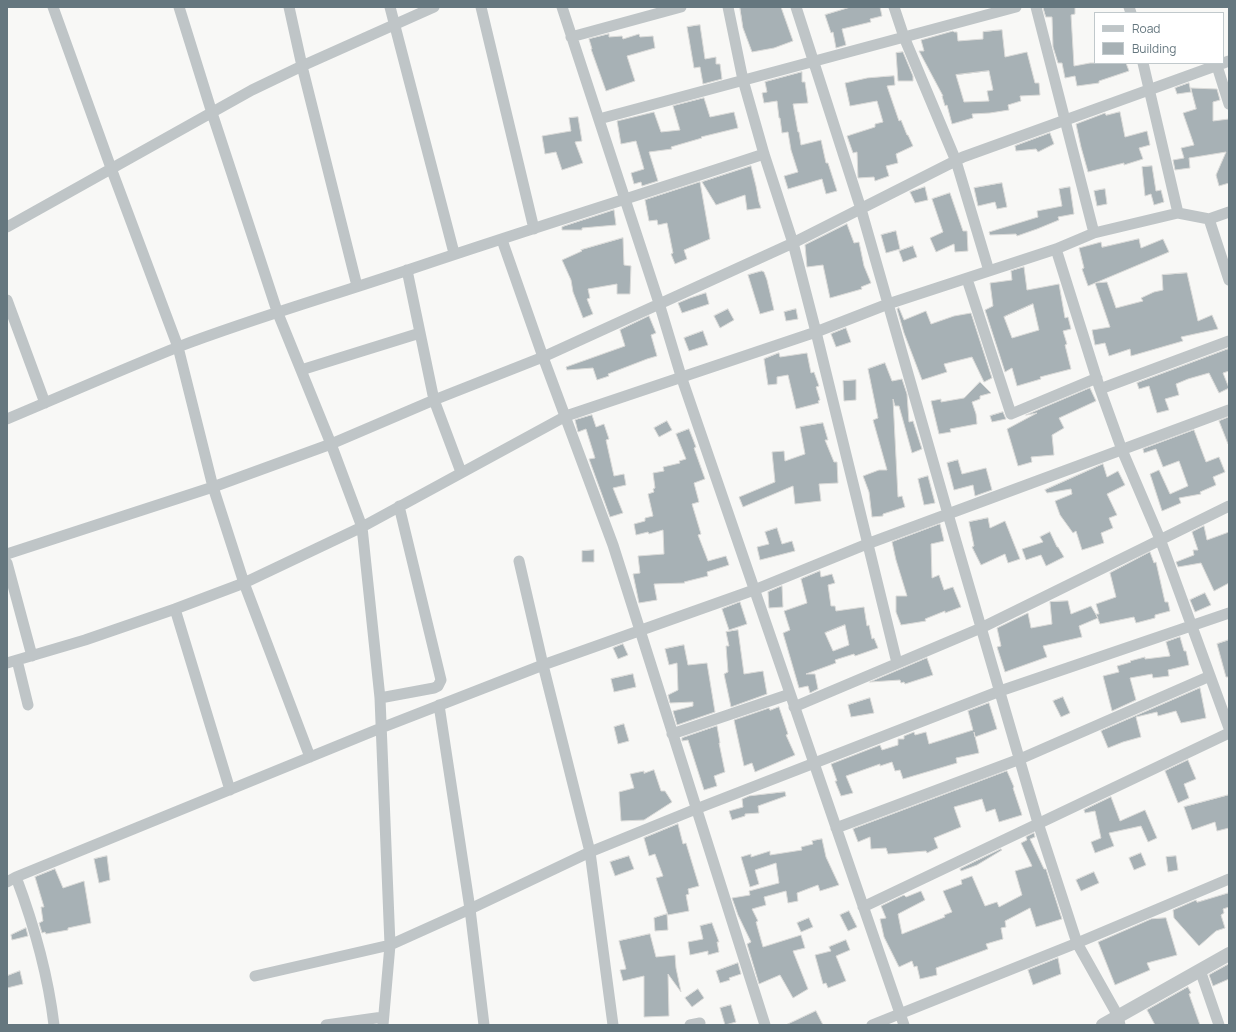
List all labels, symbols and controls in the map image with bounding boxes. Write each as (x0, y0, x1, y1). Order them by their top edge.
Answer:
legend (1094, 12, 1224, 64)
text: Road (1132, 20, 1160, 37)
text: Building (1132, 40, 1176, 57)

